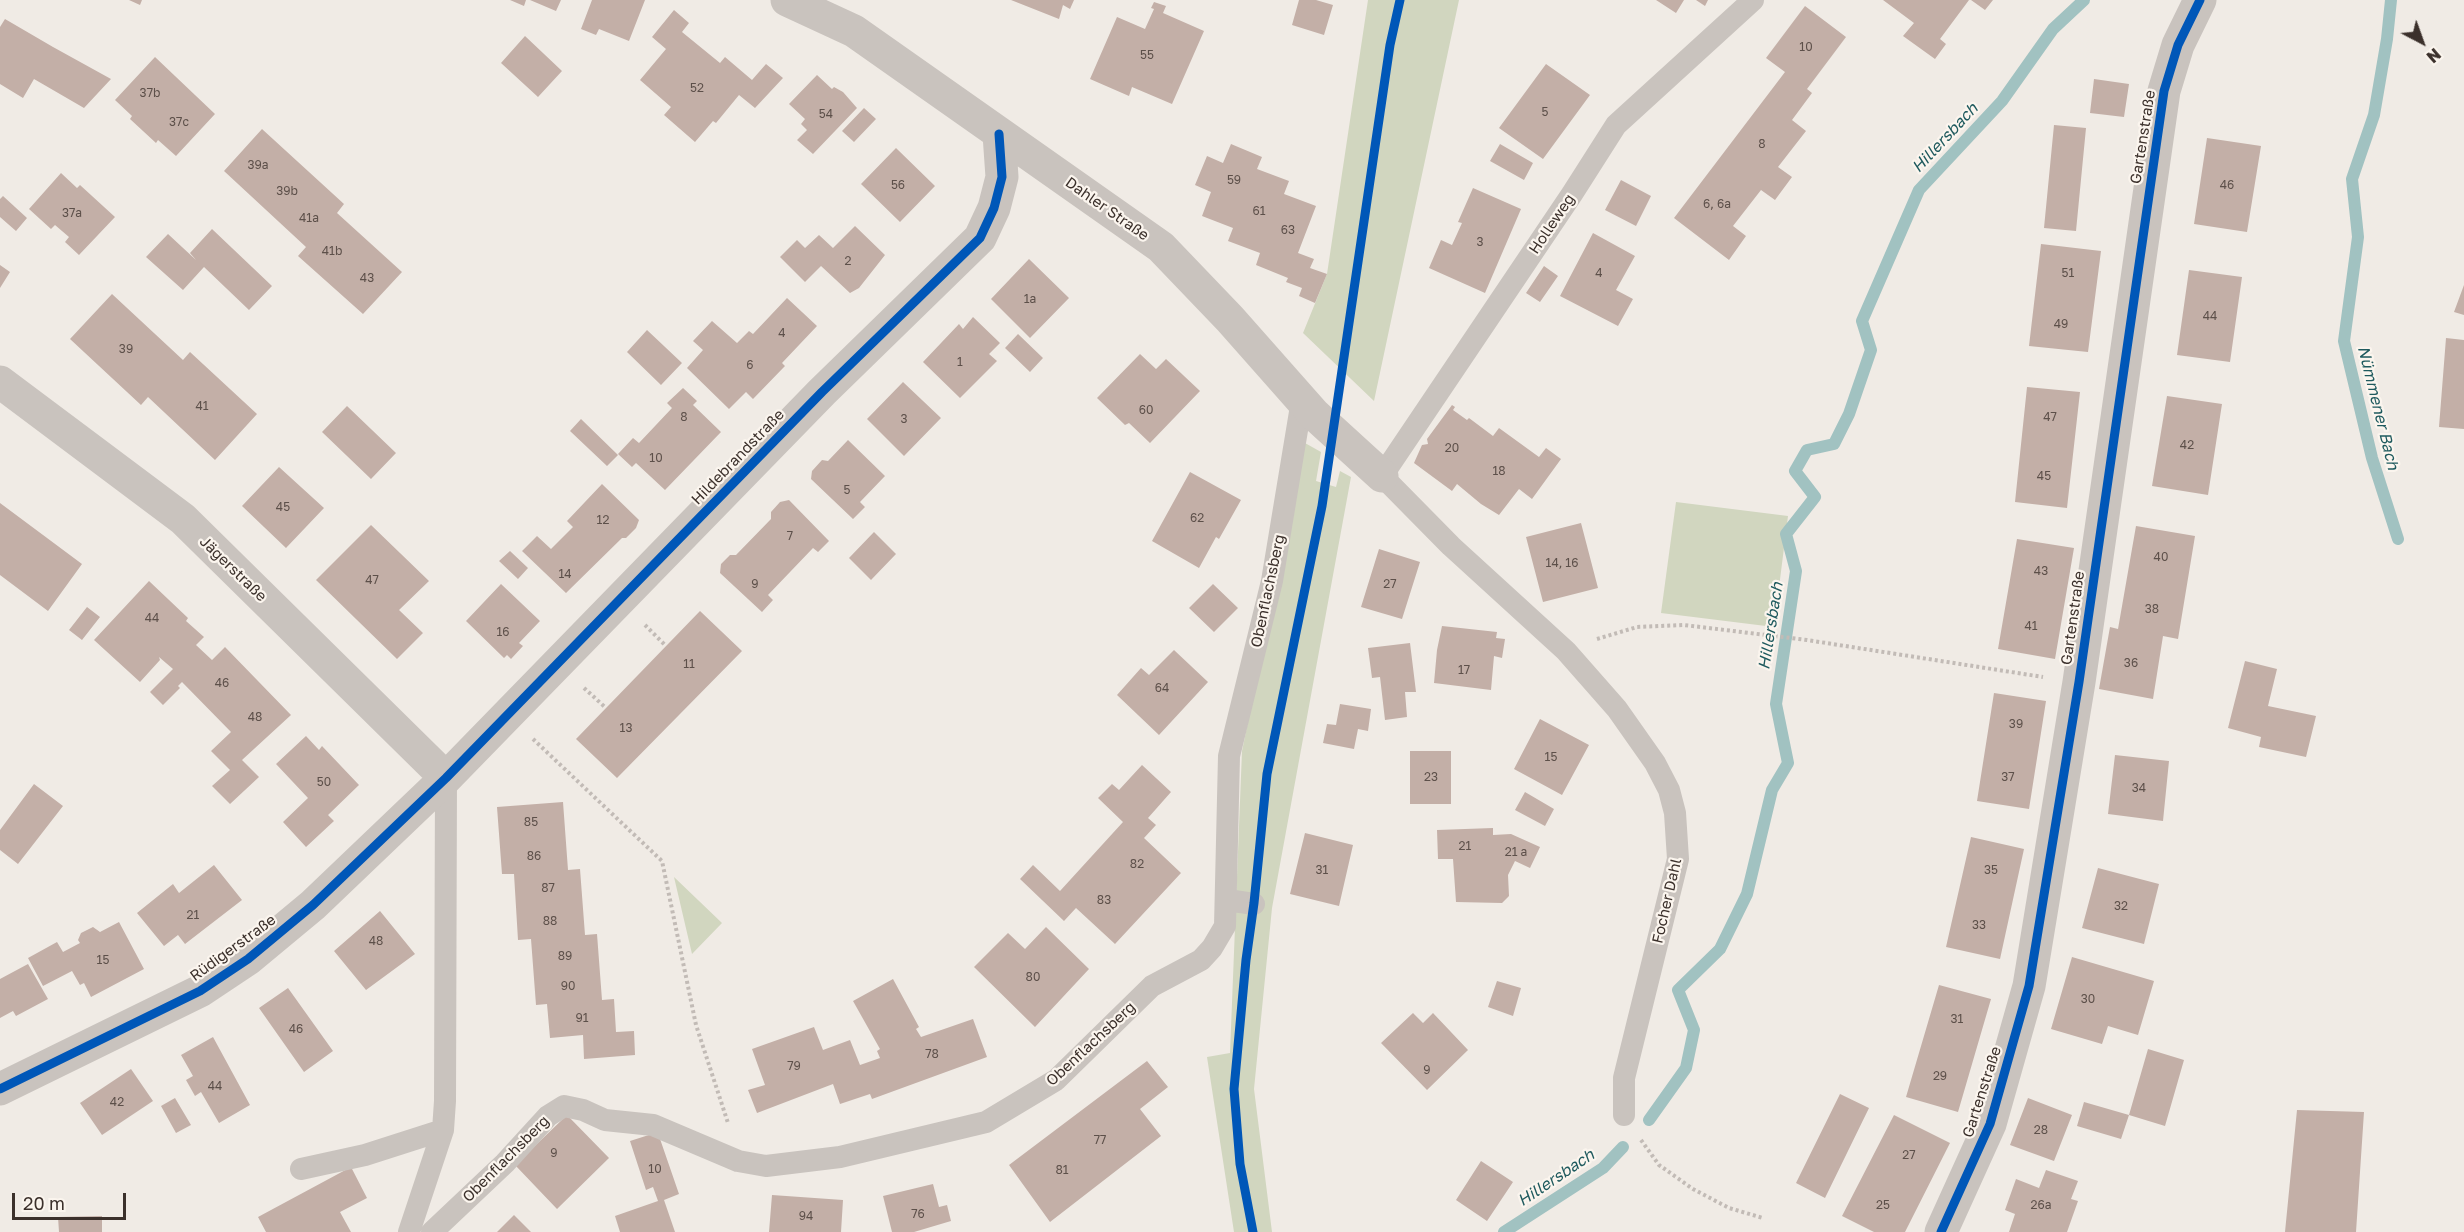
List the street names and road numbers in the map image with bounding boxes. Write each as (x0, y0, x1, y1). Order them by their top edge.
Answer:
street label: Gartenstraße (2127, 89, 2159, 185)
street label: Dahler Straße (1062, 174, 1152, 244)
street label: Holleweg (1525, 191, 1579, 257)
street label: Hildebrandstraße (688, 406, 788, 508)
street label: Jägerstraße (196, 533, 270, 605)
street label: Obenflachsberg (1247, 533, 1289, 649)
street label: Gartenstraße (2058, 570, 2088, 666)
street label: Focher Dahl (1649, 857, 1685, 945)
street label: Rüdigerstraße (187, 911, 279, 985)
street label: Obenflachsberg (1043, 998, 1139, 1090)
street label: Gartenstraße (1959, 1044, 2005, 1140)
street label: Obenflachsberg (459, 1112, 553, 1206)

